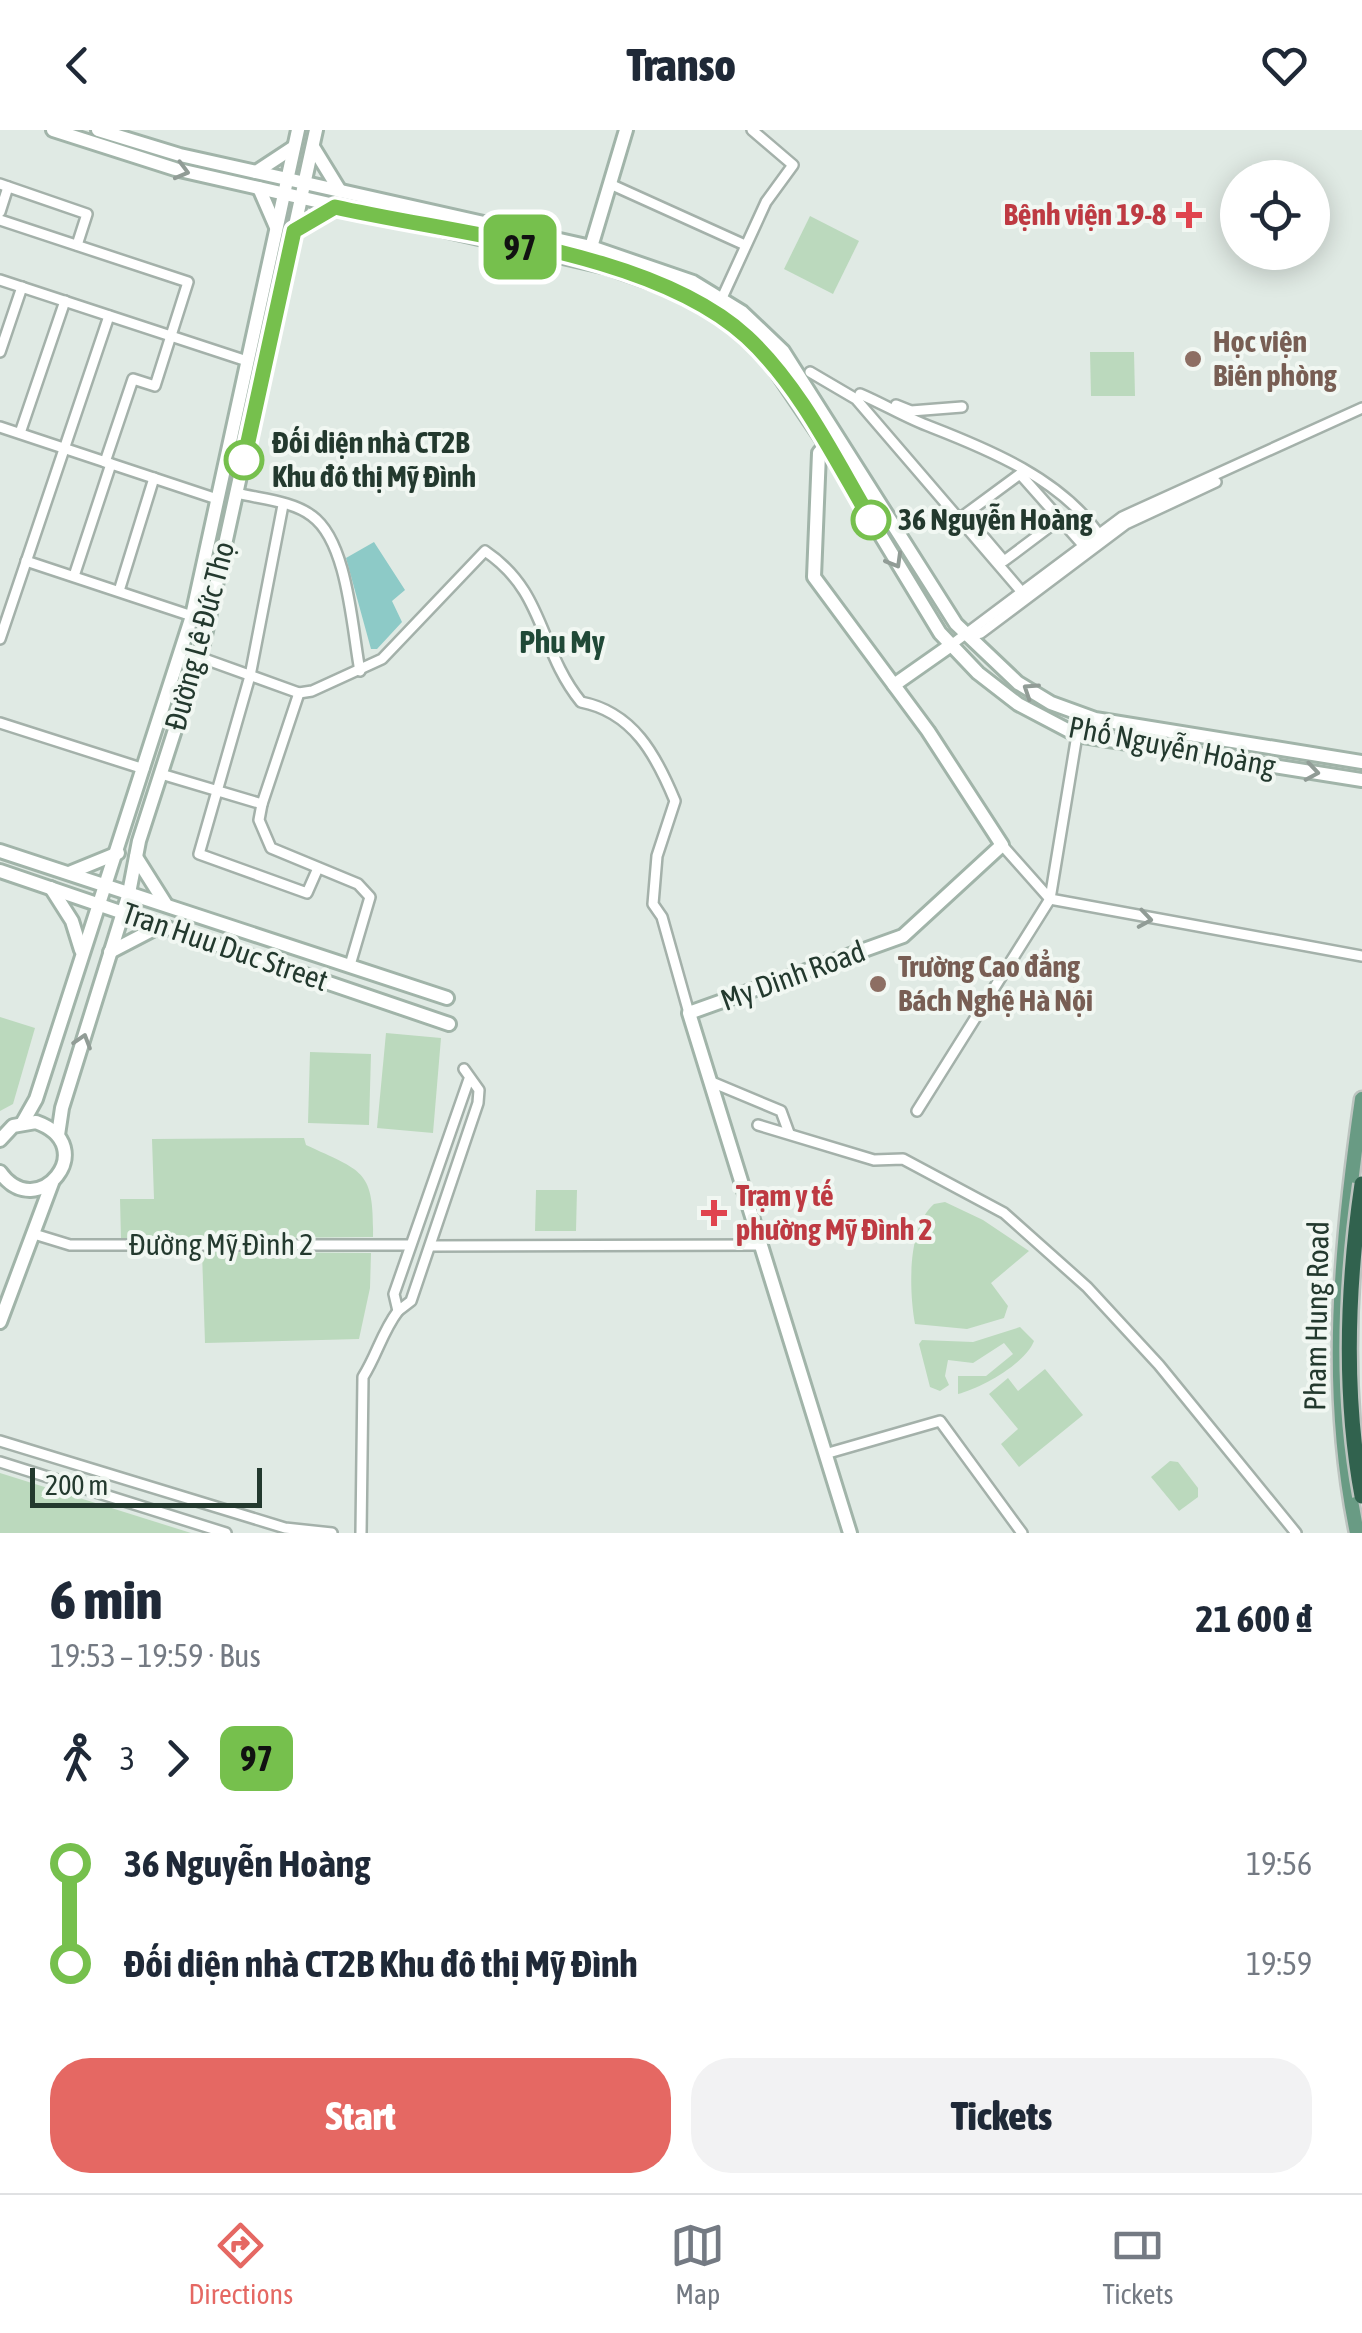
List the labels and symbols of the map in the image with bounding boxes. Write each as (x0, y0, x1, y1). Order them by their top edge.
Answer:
one-way arrow (173, 159, 190, 180)
place label: Bệnh viện 19-8 (1004, 197, 1166, 231)
marker: Bệnh viện 19-8 (1176, 202, 1202, 228)
line badge: 97 (475, 214, 565, 280)
place label: Học viện Biên phòng (1213, 324, 1337, 392)
marker: Học viện Biên phòng (1182, 348, 1204, 370)
place label: Đối diện nhà CT2B Khu đô thị Mỹ Đình (272, 425, 476, 493)
marker: Đối diện nhà CT2B Khu đô thị Mỹ Đình (225, 441, 263, 479)
marker: 36 Nguyễn Hoàng (852, 501, 890, 539)
place label: 36 Nguyễn Hoàng (898, 502, 1093, 536)
street label: Đường Lê Đức Thọ (158, 538, 241, 734)
one-way arrow (883, 550, 902, 568)
district label: Phu My (519, 623, 606, 660)
one-way arrow (1022, 683, 1040, 702)
street label: Phố Nguyễn Hoàng (1066, 709, 1279, 783)
one-way arrow (1304, 761, 1320, 782)
street label: Tran Huu Duc Street (118, 895, 333, 997)
one-way arrow (1137, 907, 1154, 928)
street label: My Dinh Road (716, 933, 869, 1017)
place label: Trường Cao đẳng Bách Nghệ Hà Nội (898, 949, 1093, 1017)
marker: Trường Cao đẳng Bách Nghệ Hà Nội (867, 973, 889, 995)
one-way arrow (71, 1033, 92, 1050)
place label: Trạm y tế phường Mỹ Đình 2 (736, 1178, 933, 1246)
marker: Trạm y tế phường Mỹ Đình 2 (701, 1200, 727, 1226)
street label: Pham Hung Road (1297, 1221, 1335, 1411)
street label: Đường Mỹ Đình 2 (129, 1227, 313, 1261)
scale bar (30, 1463, 262, 1508)

